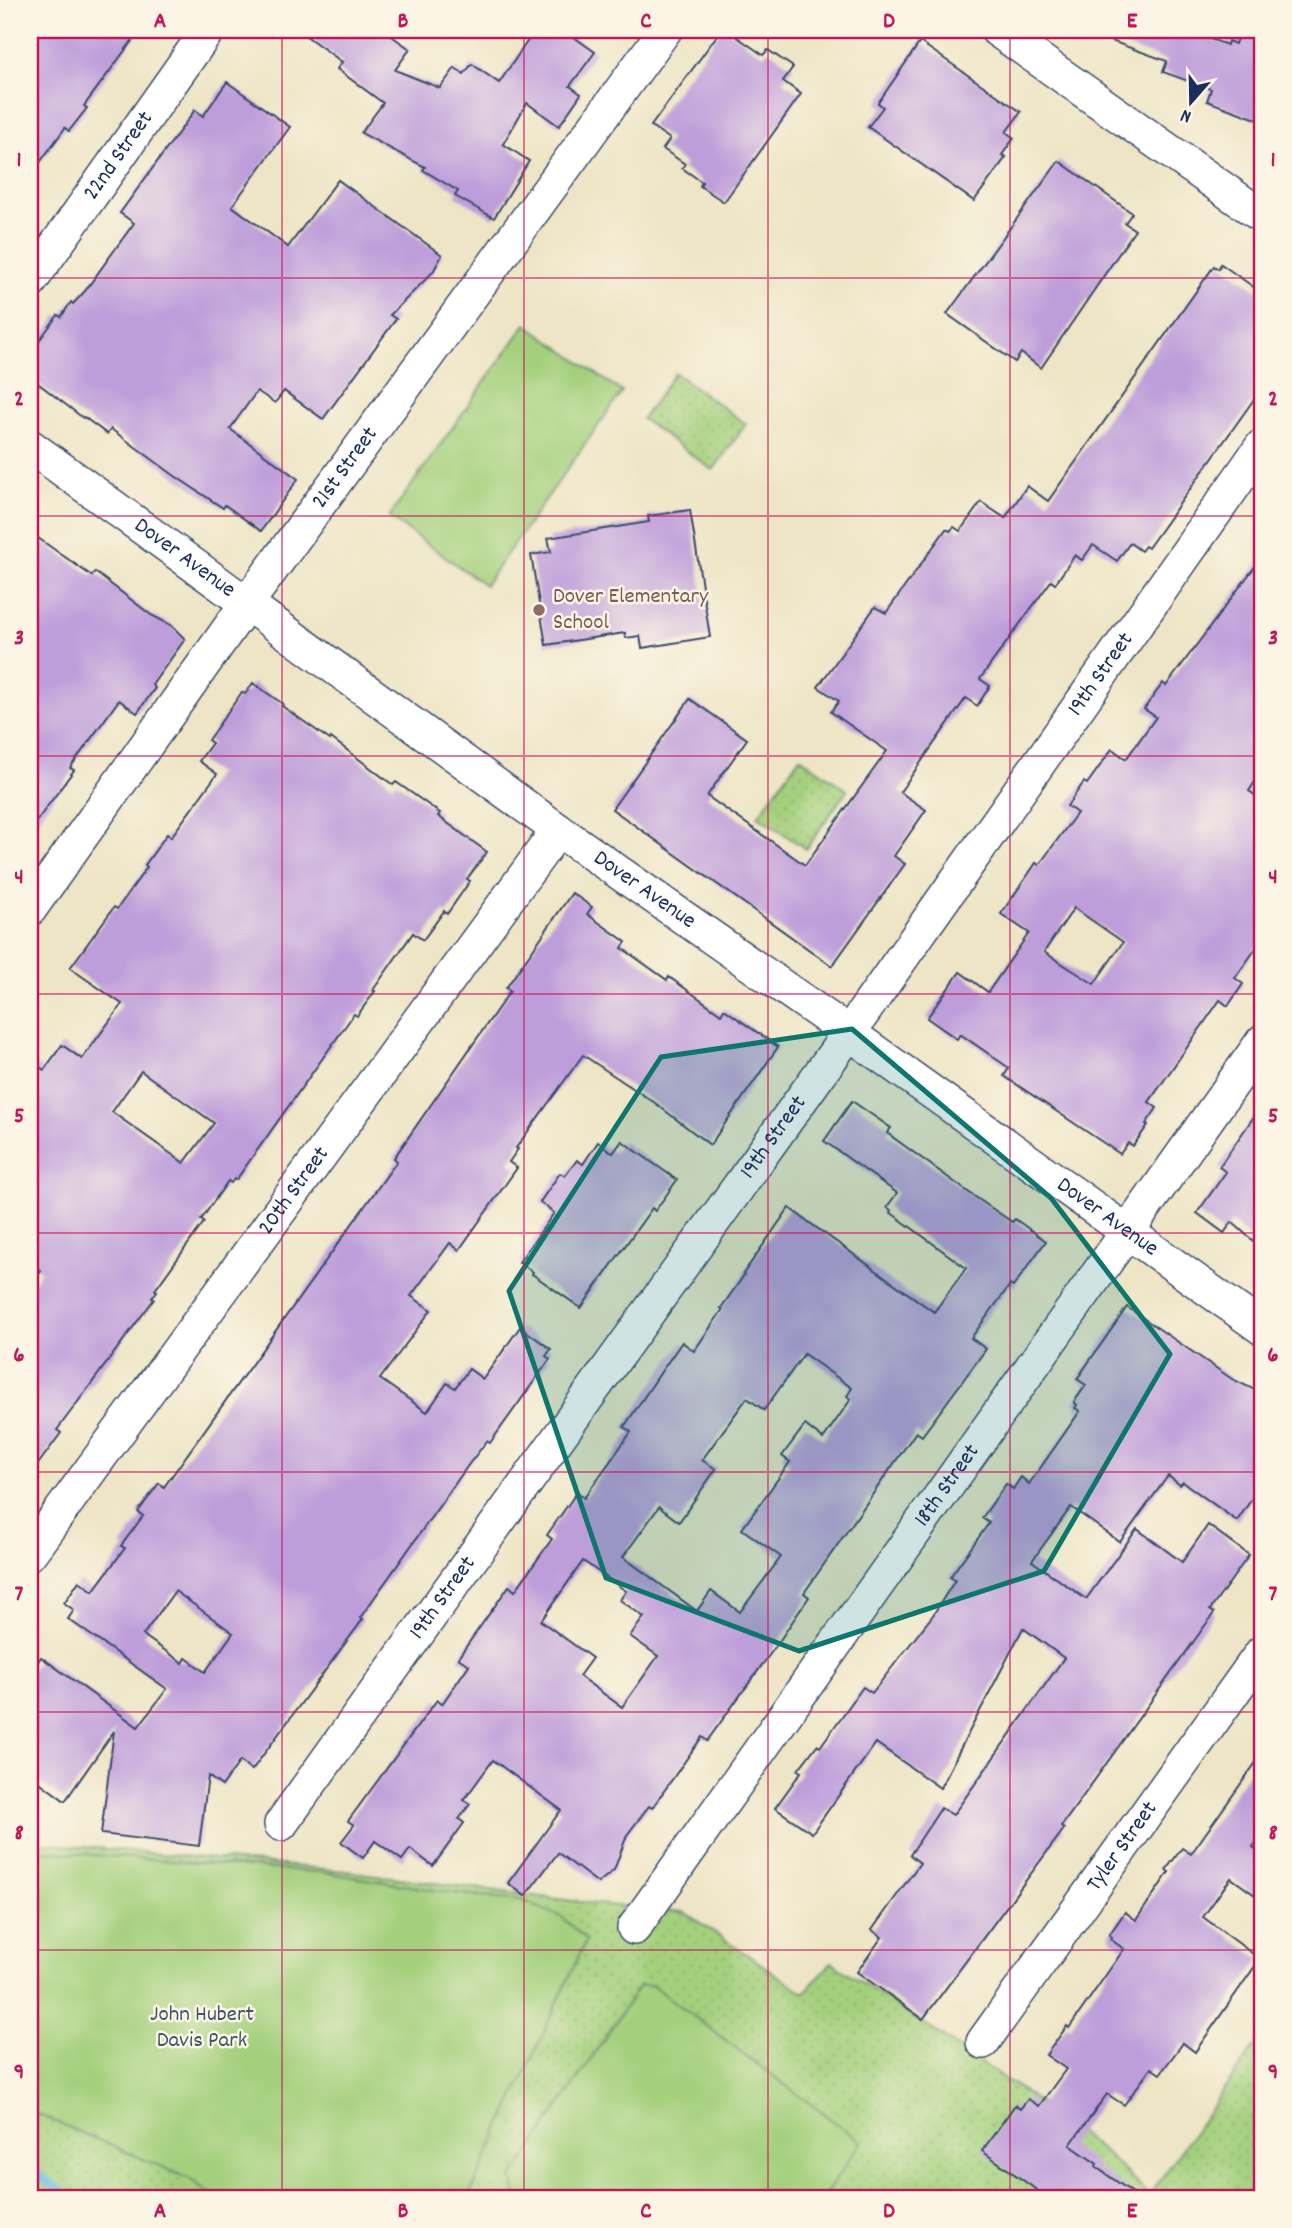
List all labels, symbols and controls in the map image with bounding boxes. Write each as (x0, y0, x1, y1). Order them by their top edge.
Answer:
text: A (154, 6, 166, 39)
text: B (398, 6, 409, 39)
text: C (640, 6, 652, 39)
text: D (883, 6, 895, 39)
text: E (1127, 6, 1138, 39)
north arrow (1156, 66, 1226, 136)
text: N (1177, 100, 1195, 129)
street label: 22nd Street (76, 105, 162, 208)
text: 1 (16, 145, 22, 178)
text: 1 (1270, 145, 1276, 178)
text: 2 (14, 384, 24, 417)
text: 2 (1268, 384, 1278, 417)
street label: 21st Street (304, 420, 387, 516)
street label: Dover Avenue (127, 510, 242, 607)
place label: Dover Elementary School (553, 581, 709, 640)
marker: Dover Elementary School (531, 602, 547, 618)
text: 3 (14, 623, 24, 656)
text: 3 (1268, 623, 1278, 656)
street label: 19th Street (1060, 626, 1142, 723)
street label: Dover Avenue (586, 843, 702, 938)
text: 4 (14, 862, 24, 895)
text: 4 (1268, 862, 1278, 895)
street label: 19th Street (733, 1089, 815, 1186)
text: 5 (14, 1101, 24, 1134)
text: 5 (1268, 1101, 1278, 1134)
street label: 20th Street (251, 1140, 338, 1242)
street label: Dover Avenue (1049, 1170, 1165, 1265)
text: 6 (13, 1340, 25, 1373)
text: 6 (1267, 1340, 1279, 1373)
street label: 18th Street (907, 1438, 988, 1534)
street label: 19th Street (402, 1550, 485, 1647)
text: 7 (15, 1579, 24, 1612)
text: 7 (1269, 1579, 1278, 1612)
street label: Tyler Street (1079, 1795, 1166, 1899)
text: 8 (14, 1818, 24, 1851)
text: 8 (1268, 1818, 1278, 1851)
park label: John Hubert Davis Park (150, 1999, 254, 2058)
text: 9 (14, 2057, 24, 2090)
text: 9 (1268, 2057, 1278, 2090)
text: A (154, 2196, 166, 2228)
text: B (398, 2196, 409, 2228)
text: C (640, 2196, 652, 2228)
text: D (883, 2196, 895, 2228)
text: E (1127, 2196, 1138, 2228)

